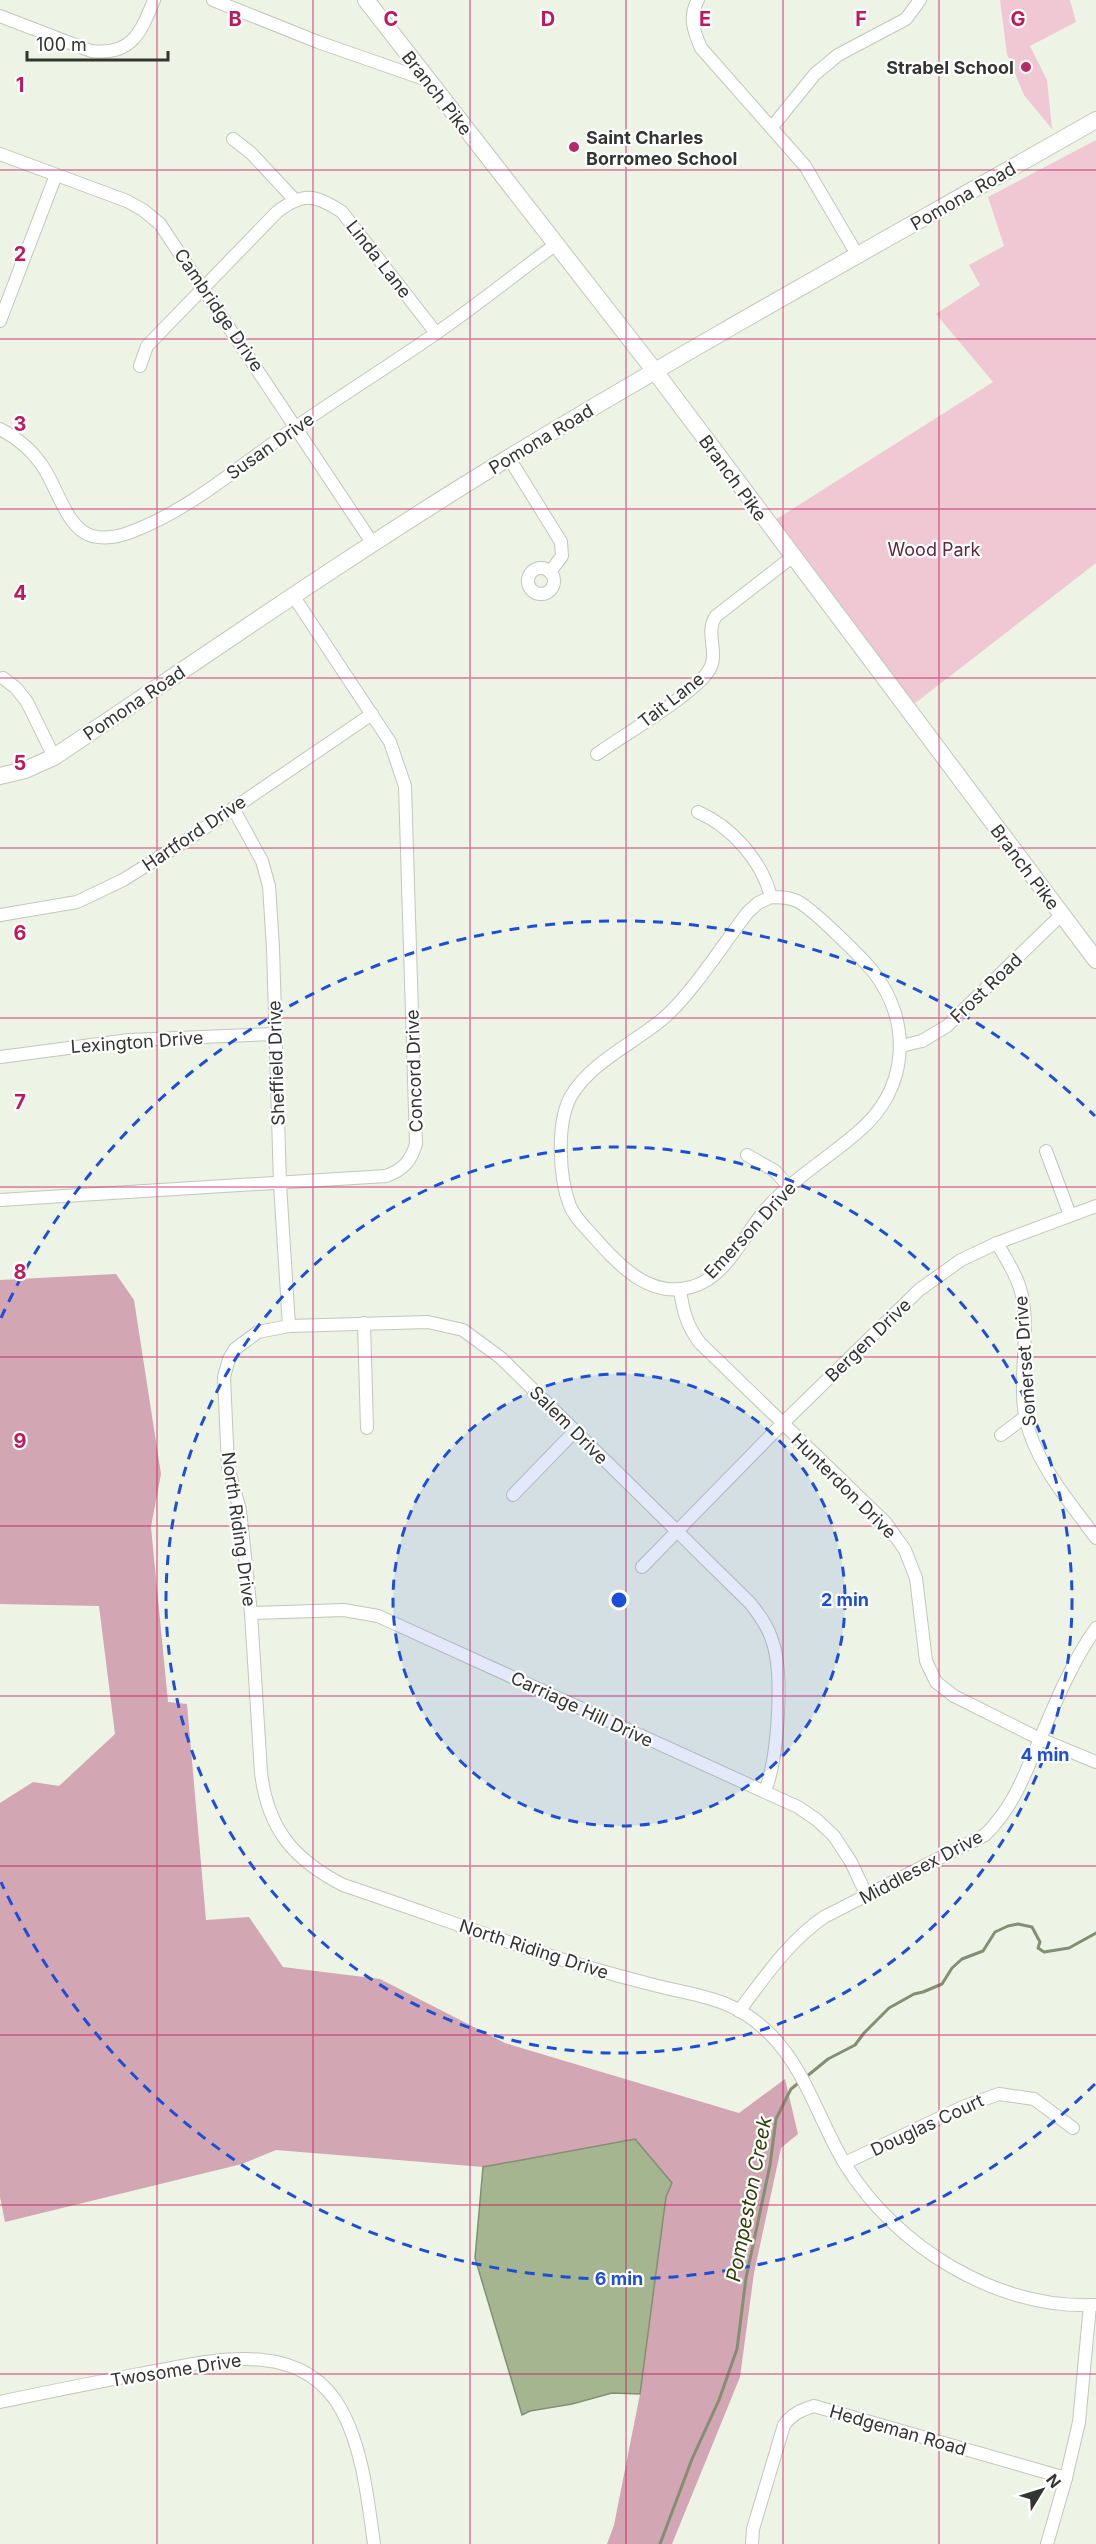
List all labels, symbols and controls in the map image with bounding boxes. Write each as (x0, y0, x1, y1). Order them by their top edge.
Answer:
text: B (228, 7, 242, 31)
text: C (384, 7, 398, 31)
text: D (541, 7, 555, 31)
text: E (699, 7, 711, 31)
text: F (855, 7, 867, 31)
text: G (1010, 7, 1026, 31)
scale bar (27, 24, 168, 62)
text: 100 m (36, 34, 87, 55)
street label: Branch Pike (398, 47, 476, 139)
place label: Strabel School (886, 57, 1014, 78)
marker: Strabel School (1019, 60, 1033, 74)
text: 1 (16, 73, 24, 97)
place label: Saint Charles Borromeo School (586, 127, 737, 169)
marker: Saint Charles Borromeo School (567, 140, 581, 154)
street label: Pomona Road (907, 157, 1019, 235)
street label: Linda Lane (342, 216, 416, 302)
text: 2 (14, 242, 26, 266)
street label: Cambridge Drive (170, 245, 268, 375)
street label: Pomona Road (485, 400, 597, 478)
street label: Susan Drive (222, 408, 318, 484)
text: 3 (14, 412, 26, 436)
street label: Branch Pike (695, 431, 771, 525)
park label: Wood Park (887, 539, 981, 560)
text: 4 (13, 581, 27, 605)
street label: Pomona Road (79, 661, 189, 745)
street label: Tait Lane (634, 668, 708, 732)
text: 5 (14, 751, 26, 775)
street label: Hartford Drive (138, 791, 250, 875)
street label: Branch Pike (986, 820, 1064, 914)
text: 6 (14, 921, 27, 945)
street label: Frost Road (946, 949, 1026, 1027)
street label: Sheffield Drive (263, 1000, 289, 1126)
street label: Concord Drive (401, 1009, 427, 1133)
street label: Lexington Drive (70, 1027, 204, 1057)
text: 7 (14, 1090, 26, 1114)
street label: Emerson Drive (700, 1177, 800, 1283)
text: 8 (13, 1260, 27, 1284)
street label: Bergen Drive (821, 1294, 915, 1386)
street label: Somerset Drive (1010, 1295, 1040, 1427)
street label: Salem Drive (526, 1382, 612, 1468)
text: 9 (14, 1429, 27, 1453)
street label: Hunterdon Drive (787, 1429, 901, 1543)
street label: North Riding Drive (218, 1450, 260, 1608)
text: 2 min (821, 1589, 869, 1610)
centre of rings (609, 1590, 629, 1610)
street label: Carriage Hill Drive (507, 1667, 657, 1751)
text: 4 min (1021, 1744, 1069, 1765)
street label: Middlesex Drive (856, 1826, 986, 1908)
street label: North Riding Drive (457, 1915, 611, 1983)
street label: Douglas Court (867, 2090, 987, 2160)
water label: Pompeston Creek (721, 2113, 777, 2284)
text: 6 min (595, 2268, 643, 2289)
street label: Twosome Drive (109, 2349, 243, 2391)
street label: Hedgeman Road (827, 2400, 969, 2460)
north arrow (1012, 2460, 1072, 2520)
text: N (1042, 2470, 1065, 2492)

